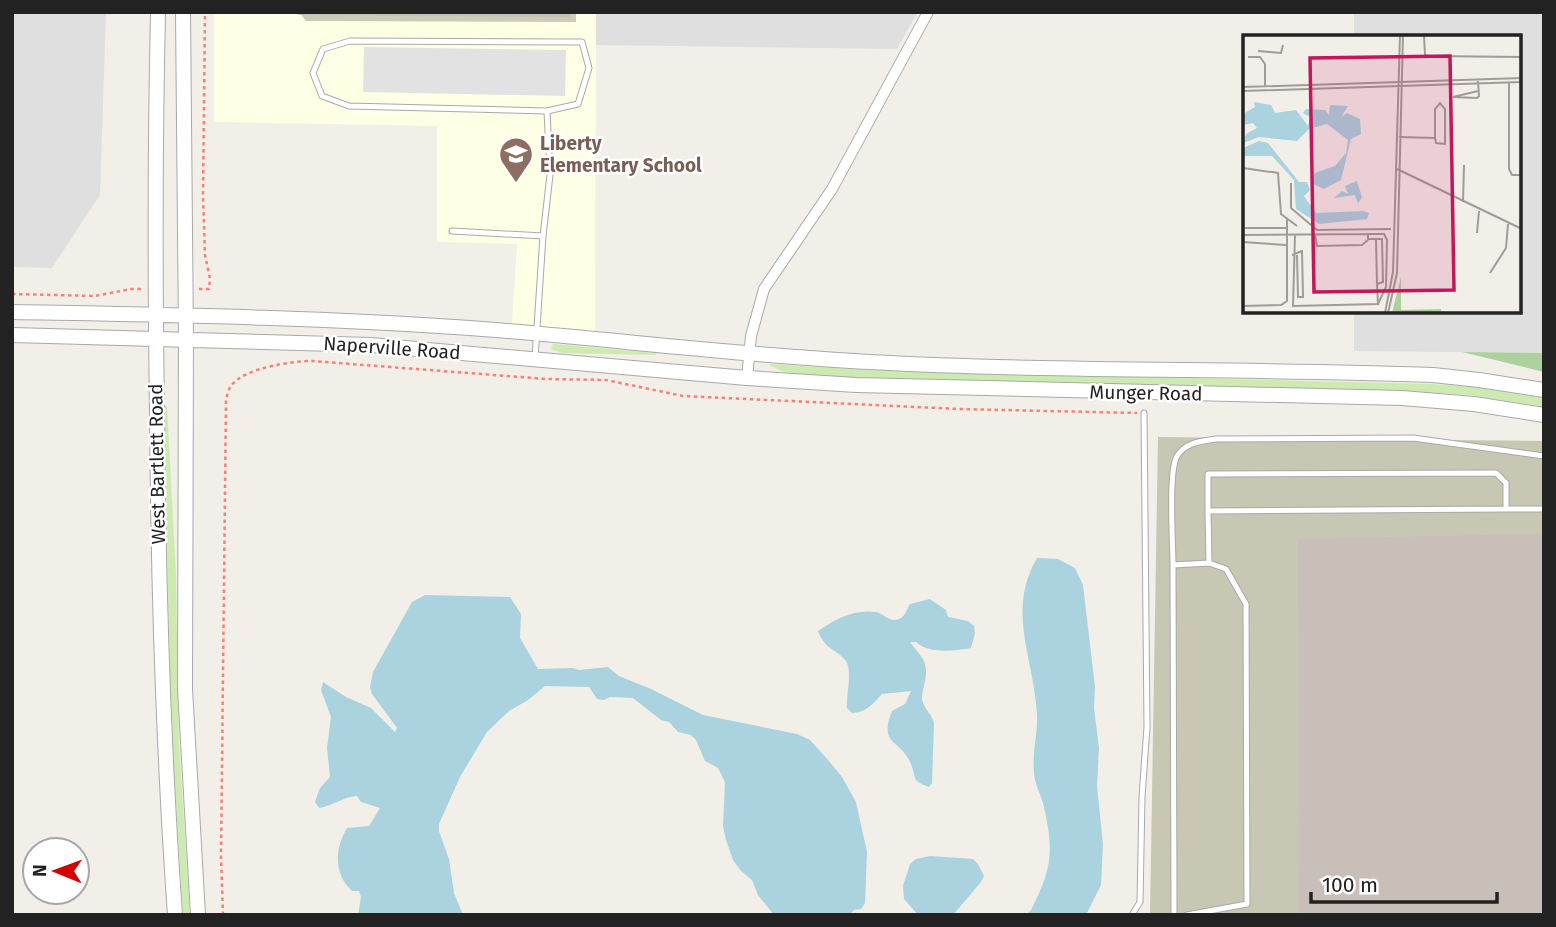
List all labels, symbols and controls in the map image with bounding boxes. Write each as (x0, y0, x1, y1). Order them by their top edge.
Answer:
inset map (1243, 35, 1521, 313)
place label: Liberty Elementary School (540, 132, 702, 177)
school or university icon: Liberty Elementary School (497, 135, 535, 184)
street label: Naperville Road (323, 332, 461, 364)
street label: Munger Road (1089, 381, 1203, 405)
street label: West Bartlett Road (144, 383, 170, 545)
north arrow (21, 836, 91, 906)
scale bar (1311, 860, 1496, 904)
text: N (28, 864, 51, 877)
text: 100 m (1322, 872, 1378, 898)

